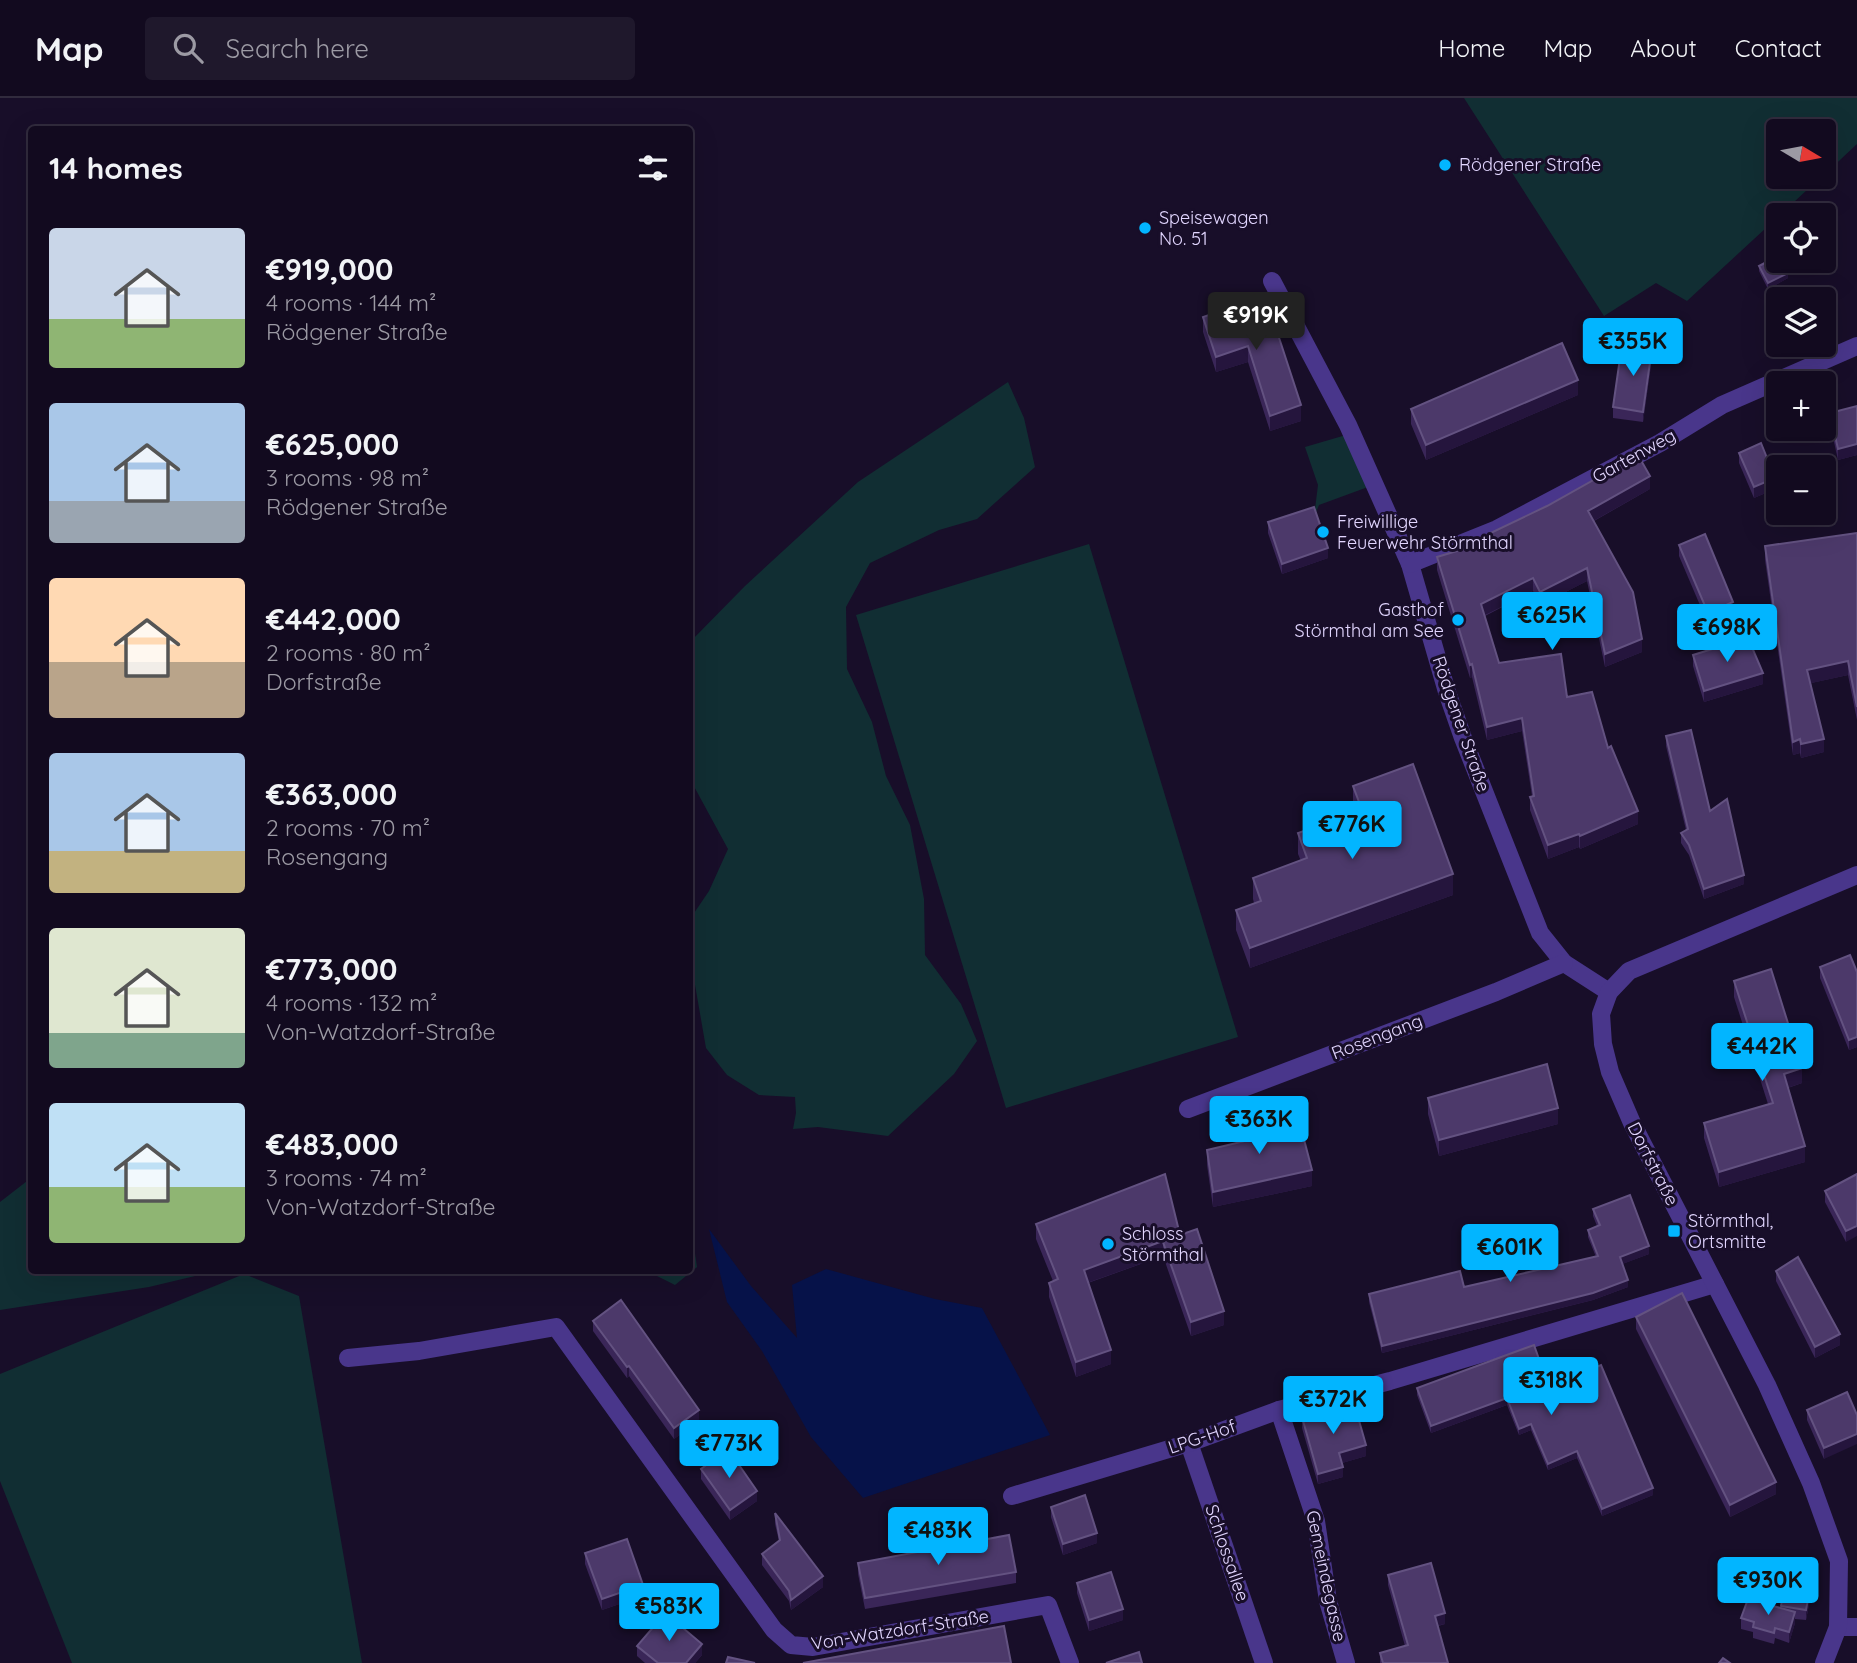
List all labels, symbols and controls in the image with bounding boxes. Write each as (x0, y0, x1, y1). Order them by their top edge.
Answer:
search box (145, 17, 635, 80)
text: Map (35, 28, 103, 69)
icon: search (169, 29, 207, 67)
text: Search here (225, 32, 369, 65)
text: Home (1438, 33, 1505, 63)
text: Map (1543, 33, 1592, 63)
text: About (1630, 33, 1697, 63)
text: Contact (1735, 33, 1822, 63)
north arrow (1766, 119, 1836, 189)
map controls (1766, 119, 1836, 525)
text: 14 homes (49, 149, 183, 187)
icon: filters (634, 149, 672, 187)
place label: Rödgener Straße (1459, 153, 1601, 176)
marker: Rödgener Straße (1437, 157, 1453, 173)
button: locate (1766, 203, 1836, 273)
place label: Speisewagen No. 51 (1159, 206, 1269, 250)
marker: Speisewagen No. 51 (1137, 220, 1153, 236)
text: €919,000 (266, 250, 393, 288)
icon: home (105, 256, 189, 340)
button: layers (1766, 287, 1836, 357)
text: 4 rooms · 144 m² (266, 288, 436, 317)
pin: €919K (1207, 292, 1305, 352)
text: €919K (1224, 300, 1288, 329)
text: Rödgener Straße (266, 317, 448, 346)
pin: €355K (1584, 318, 1682, 378)
text: €355K (1599, 326, 1667, 355)
button: + (1766, 371, 1836, 441)
street label: Gartenweg (1588, 423, 1680, 488)
text: €625,000 (266, 425, 399, 463)
icon: home (105, 431, 189, 515)
button: − (1766, 455, 1836, 525)
text: 3 rooms · 98 m² (266, 463, 429, 492)
text: Rödgener Straße (266, 492, 448, 521)
place label: Freiwillige Feuerwehr Störmthal (1337, 510, 1513, 554)
marker: Freiwillige Feuerwehr Störmthal (1315, 524, 1331, 540)
pin: €625K (1503, 592, 1601, 652)
place label: Gasthof Störmthal am See (1295, 598, 1445, 642)
text: €442,000 (266, 600, 401, 638)
text: €625K (1518, 600, 1586, 629)
pin: €698K (1678, 604, 1776, 664)
icon: home (105, 606, 189, 690)
marker: Gasthof Störmthal am See (1450, 612, 1466, 628)
text: €698K (1693, 612, 1761, 641)
text: 2 rooms · 80 m² (266, 638, 431, 667)
street label: Rödgener Straße (1427, 653, 1495, 795)
text: Dorfstraße (266, 667, 382, 696)
text: €363,000 (266, 775, 397, 813)
icon: home (105, 781, 189, 865)
pin: €776K (1303, 802, 1401, 861)
text: €776K (1319, 809, 1385, 838)
text: 2 rooms · 70 m² (266, 813, 430, 842)
text: Rosengang (266, 842, 388, 871)
text: €773,000 (266, 950, 397, 988)
icon: home (105, 956, 189, 1040)
text: 4 rooms · 132 m² (266, 988, 437, 1017)
street label: Rosengang (1328, 1009, 1426, 1064)
text: Von-Watzdorf-Straße (266, 1017, 496, 1046)
pin: €442K (1713, 1024, 1811, 1083)
text: €442K (1727, 1031, 1797, 1060)
pin: €363K (1210, 1096, 1308, 1156)
text: €363K (1226, 1104, 1292, 1133)
street label: Dorfstraße (1623, 1118, 1684, 1209)
text: €483,000 (266, 1125, 399, 1163)
icon: home (105, 1131, 189, 1215)
text: 3 rooms · 74 m² (266, 1163, 427, 1192)
text: Von-Watzdorf-Straße (266, 1192, 496, 1221)
place label: Störmthal, Ortsmitte (1688, 1209, 1773, 1253)
place label: Schloss Störmthal (1122, 1222, 1204, 1266)
marker: Störmthal, Ortsmitte (1666, 1223, 1682, 1239)
pin: €601K (1461, 1224, 1559, 1284)
text: €601K (1477, 1232, 1543, 1261)
marker: Schloss Störmthal (1100, 1236, 1116, 1252)
pin: €318K (1502, 1358, 1600, 1417)
text: €318K (1519, 1365, 1583, 1394)
pin: €372K (1284, 1376, 1382, 1436)
text: €372K (1299, 1384, 1367, 1413)
street label: LPG-Hof (1165, 1414, 1239, 1459)
pin: €773K (680, 1420, 778, 1480)
text: €773K (695, 1428, 763, 1457)
street label: Schlossallee (1200, 1501, 1255, 1604)
pin: €483K (889, 1508, 987, 1567)
street label: Gemeindegasse (1301, 1508, 1352, 1644)
text: €483K (904, 1515, 972, 1544)
pin: €930K (1719, 1558, 1817, 1617)
text: €930K (1733, 1565, 1803, 1594)
pin: €583K (620, 1584, 718, 1643)
text: €583K (635, 1591, 703, 1620)
street label: Von-Watzdorf-Straße (809, 1604, 990, 1655)

